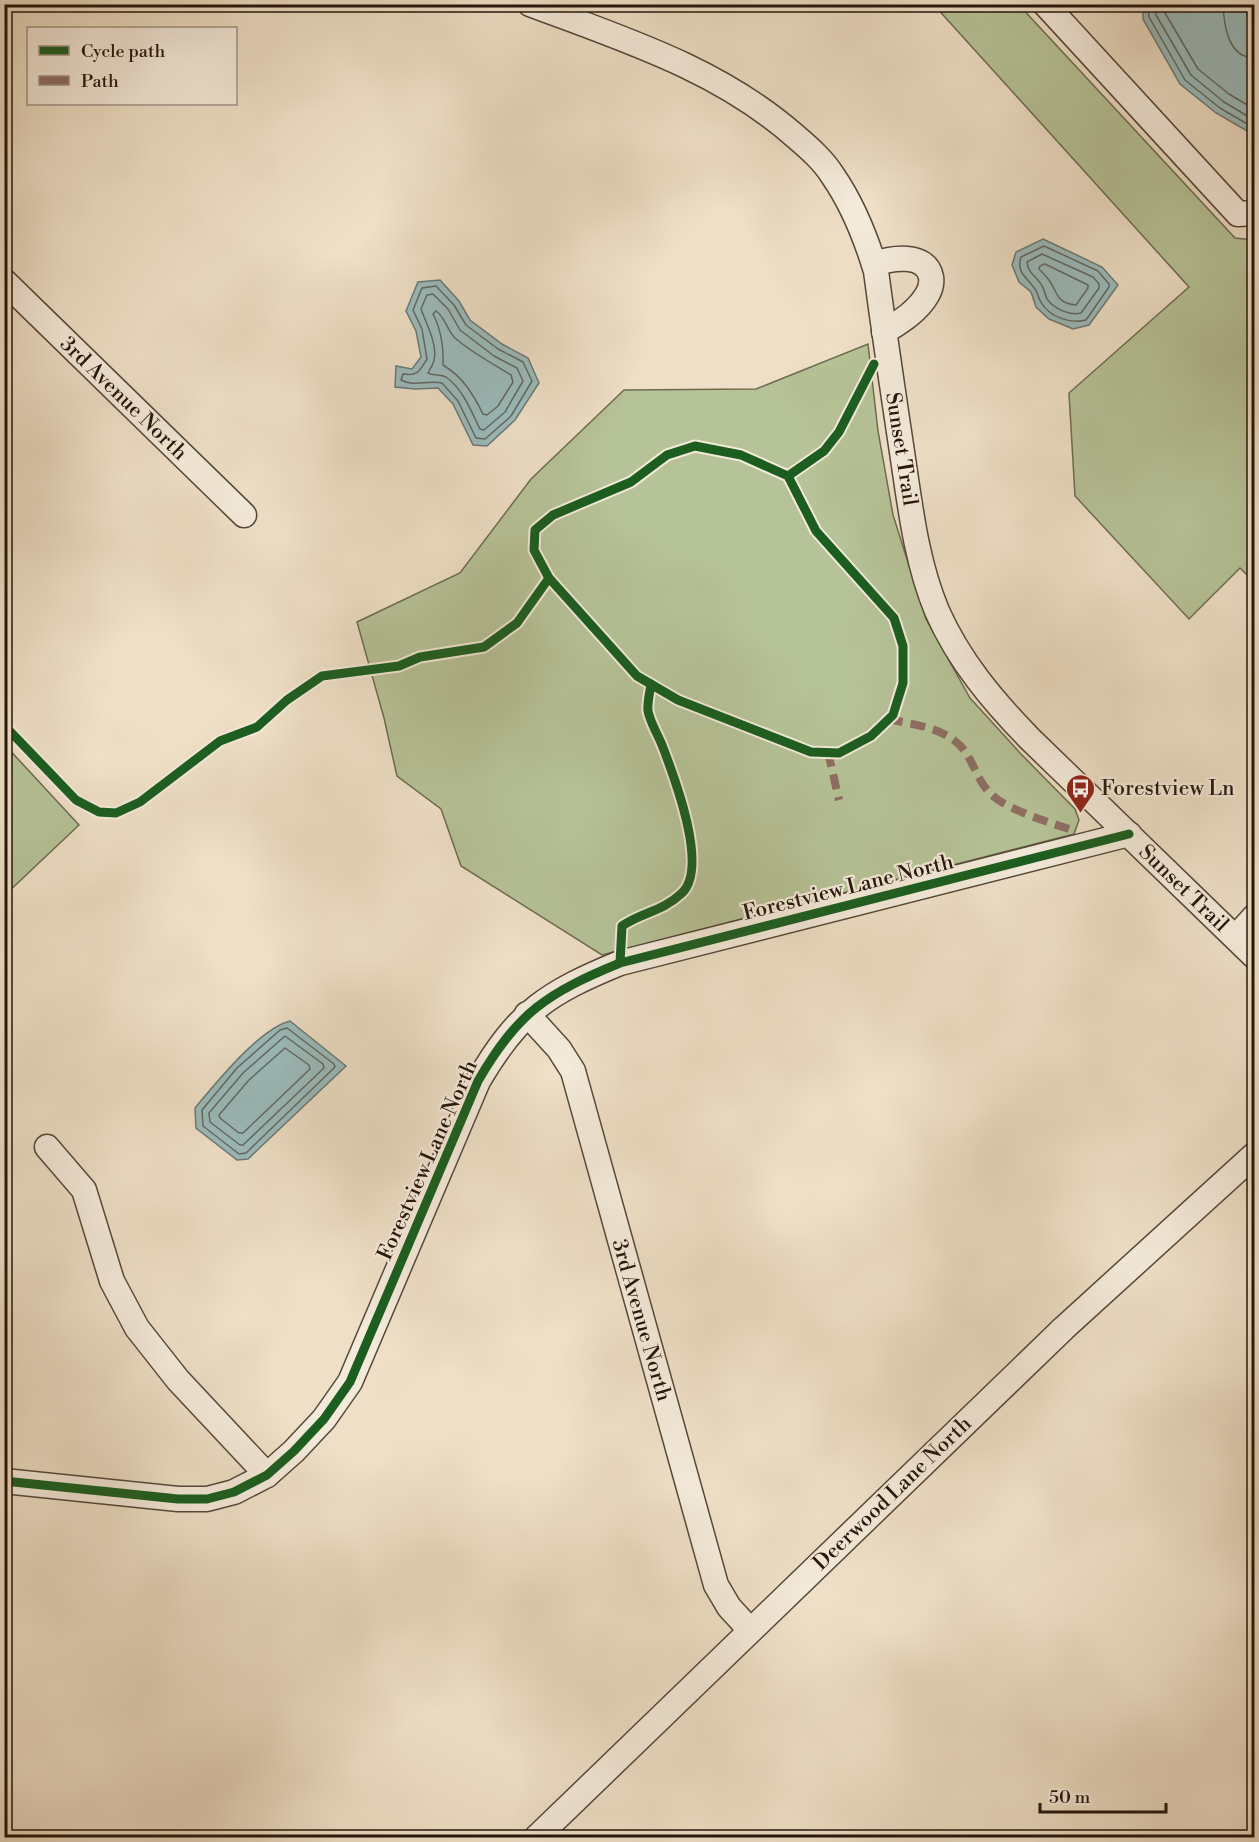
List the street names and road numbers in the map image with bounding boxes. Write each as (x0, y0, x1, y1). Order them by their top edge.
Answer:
street label: 3rd Avenue North (54, 331, 193, 467)
street label: Sunset Trail (879, 390, 923, 508)
street label: Sunset Trail (1133, 840, 1234, 938)
street label: Forestview Lane North (740, 849, 957, 927)
street label: Forestview Lane North (372, 1056, 484, 1264)
street label: 3rd Avenue North (605, 1236, 677, 1405)
street label: Deerwood Lane North (808, 1411, 978, 1576)

